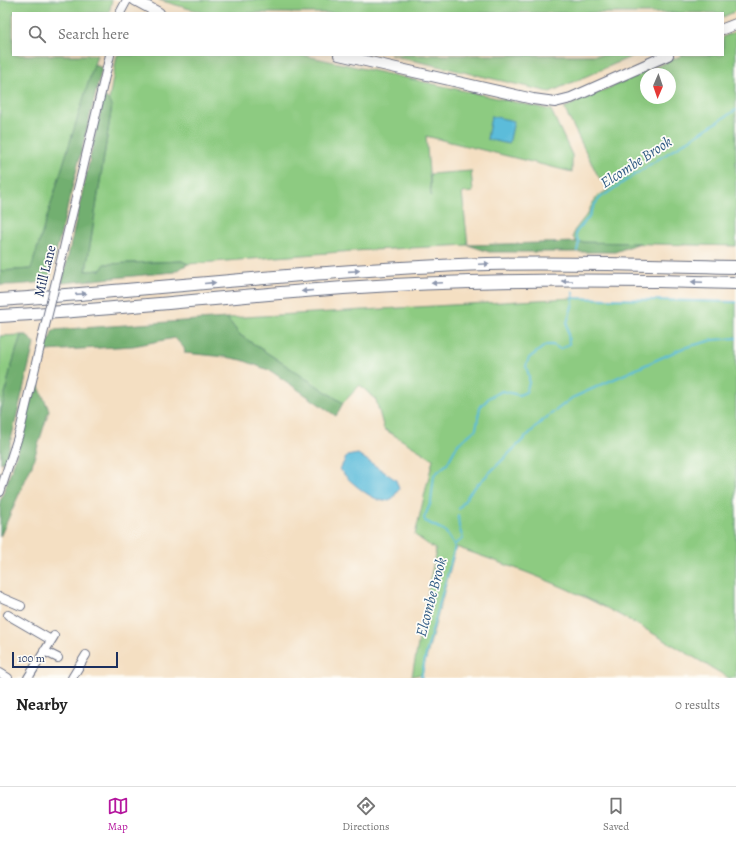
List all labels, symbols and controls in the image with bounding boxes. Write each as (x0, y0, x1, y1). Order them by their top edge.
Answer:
search box (12, 12, 724, 56)
icon: search (26, 23, 48, 45)
text: Search here (58, 24, 129, 44)
north arrow (640, 68, 676, 104)
water label: Elcombe Brook (596, 131, 676, 193)
street label: Mill Lane (29, 243, 61, 299)
one-way arrow (478, 261, 490, 268)
one-way arrow (348, 268, 360, 275)
one-way arrow (560, 278, 573, 284)
one-way arrow (204, 279, 216, 286)
one-way arrow (690, 279, 703, 285)
one-way arrow (430, 280, 443, 286)
one-way arrow (301, 288, 313, 294)
one-way arrow (75, 291, 87, 298)
water label: Elcombe Brook (411, 555, 451, 639)
scale bar (12, 650, 118, 669)
text: 100 m (18, 651, 45, 666)
text: Nearby (16, 693, 67, 716)
text: 0 results (675, 696, 720, 713)
tab: Map (107, 795, 129, 834)
tab: Directions (342, 795, 390, 834)
tab: Saved (603, 795, 629, 834)

